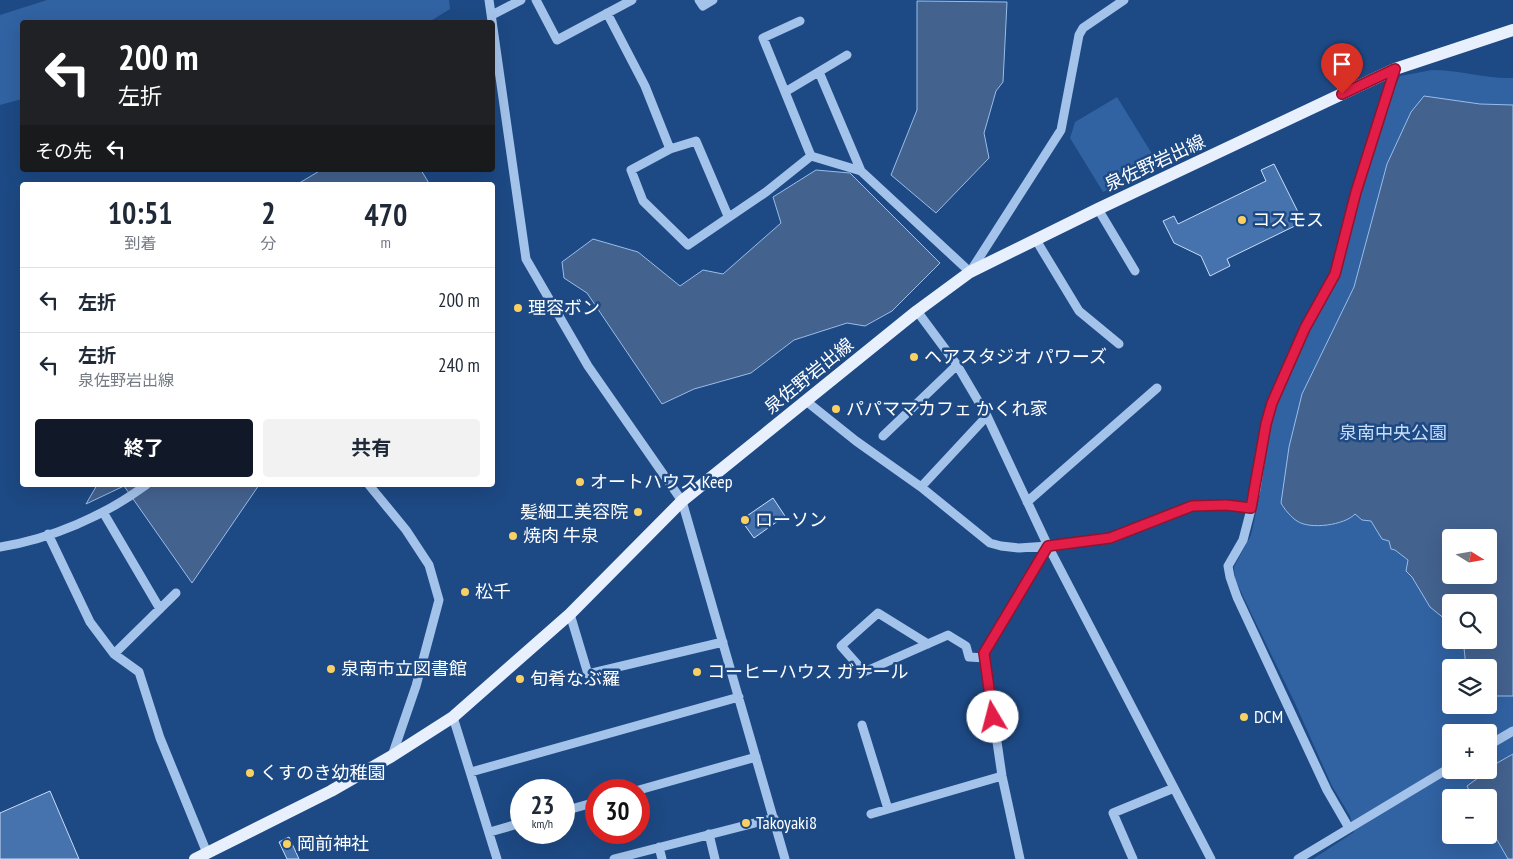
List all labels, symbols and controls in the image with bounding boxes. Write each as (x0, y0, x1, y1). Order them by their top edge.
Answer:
text: 200 m (118, 34, 199, 80)
icon: left (35, 40, 100, 105)
pin (1321, 43, 1363, 94)
icon: arrive (1328, 50, 1356, 78)
text: 左折 (118, 82, 162, 110)
street label: 泉佐野岩出線 (1101, 129, 1209, 196)
icon: left (102, 135, 130, 163)
text: その先 (35, 139, 92, 163)
text: 10:51 (108, 193, 173, 232)
text: 2 (261, 193, 276, 232)
text: 470 (364, 195, 407, 234)
place label: コスモス (1252, 208, 1324, 231)
marker: コスモス (1236, 214, 1248, 226)
text: m (381, 232, 391, 252)
text: 到着 (124, 233, 156, 253)
text: 分 (260, 233, 276, 253)
icon: left (35, 286, 63, 314)
text: 200 m (438, 288, 480, 312)
text: 左折 (78, 290, 116, 314)
place label: 理容ボン (528, 296, 600, 319)
marker: 理容ボン (512, 302, 524, 314)
street label: 泉佐野岩出線 (759, 333, 858, 419)
text: 左折 (78, 343, 116, 367)
place label: ヘアスタジオ パワーズ (924, 345, 1107, 368)
icon: left (35, 351, 63, 379)
marker: ヘアスタジオ パワーズ (908, 351, 920, 363)
text: 240 m (438, 353, 480, 377)
text: 泉佐野岩出線 (78, 370, 174, 390)
place label: パパママカフェ かくれ家 (846, 397, 1048, 420)
marker: パパママカフェ かくれ家 (830, 403, 842, 415)
button: 終了 (35, 419, 253, 477)
button: 共有 (263, 419, 480, 477)
park label: 泉南中央公園 (1339, 421, 1447, 444)
place label: オートハウス Keep (590, 470, 733, 493)
marker: オートハウス Keep (574, 476, 586, 488)
place label: 髪細工美容院 (520, 500, 628, 523)
marker: 髪細工美容院 (632, 506, 644, 518)
place label: ローソン (755, 508, 827, 531)
marker: ローソン (739, 514, 751, 526)
place label: 焼肉 牛泉 (523, 524, 599, 547)
north arrow (1442, 529, 1498, 584)
map controls (1442, 529, 1497, 844)
marker: 焼肉 牛泉 (507, 530, 519, 542)
place label: 松千 (475, 580, 511, 603)
marker: 松千 (459, 586, 471, 598)
button: search (1442, 594, 1497, 649)
place label: 泉南市立図書館 (341, 657, 467, 680)
button: layers (1442, 659, 1497, 714)
place label: コーヒーハウス ガナール (707, 660, 908, 683)
marker: 泉南市立図書館 (325, 663, 337, 675)
marker: コーヒーハウス ガナール (691, 666, 703, 678)
place label: 旬肴なぶ羅 (530, 667, 620, 690)
marker: 旬肴なぶ羅 (514, 673, 526, 685)
position arrow (966, 690, 1018, 742)
place label: DCM (1254, 705, 1283, 728)
marker: DCM (1238, 711, 1250, 723)
button: + (1442, 724, 1497, 779)
place label: くすのき幼稚園 (260, 761, 385, 784)
marker: くすのき幼稚園 (244, 767, 256, 779)
speed limit sign: 30 (585, 779, 650, 844)
text: 23 (531, 789, 554, 821)
button: − (1442, 789, 1497, 844)
place label: Takoyaki8 (756, 811, 817, 834)
text: km/h (532, 816, 553, 831)
marker: Takoyaki8 (740, 817, 752, 829)
place label: 岡前神社 (297, 832, 369, 855)
marker: 岡前神社 (281, 838, 293, 850)

